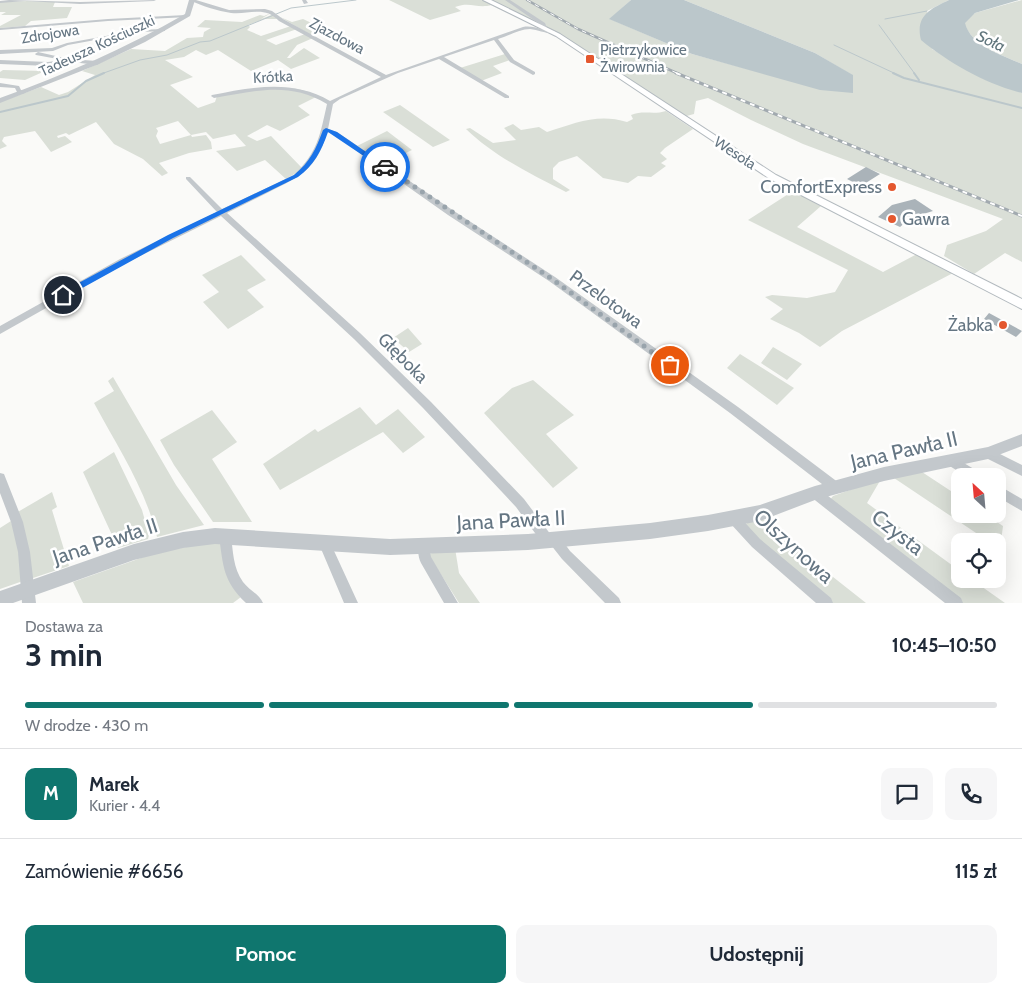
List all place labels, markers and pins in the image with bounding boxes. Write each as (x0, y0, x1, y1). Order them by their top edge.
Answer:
place label: Pietrzykowice Żwirownia (600, 41, 687, 76)
marker: Pietrzykowice Żwirownia (584, 53, 596, 65)
place label: ComfortExpress (760, 176, 882, 198)
marker: ComfortExpress (886, 181, 898, 193)
place label: Gawra (902, 208, 950, 230)
marker: Gawra (886, 213, 898, 225)
pin (42, 274, 84, 316)
place label: Żabka (948, 314, 993, 336)
marker: Żabka (997, 319, 1009, 331)
pin (649, 344, 691, 386)

